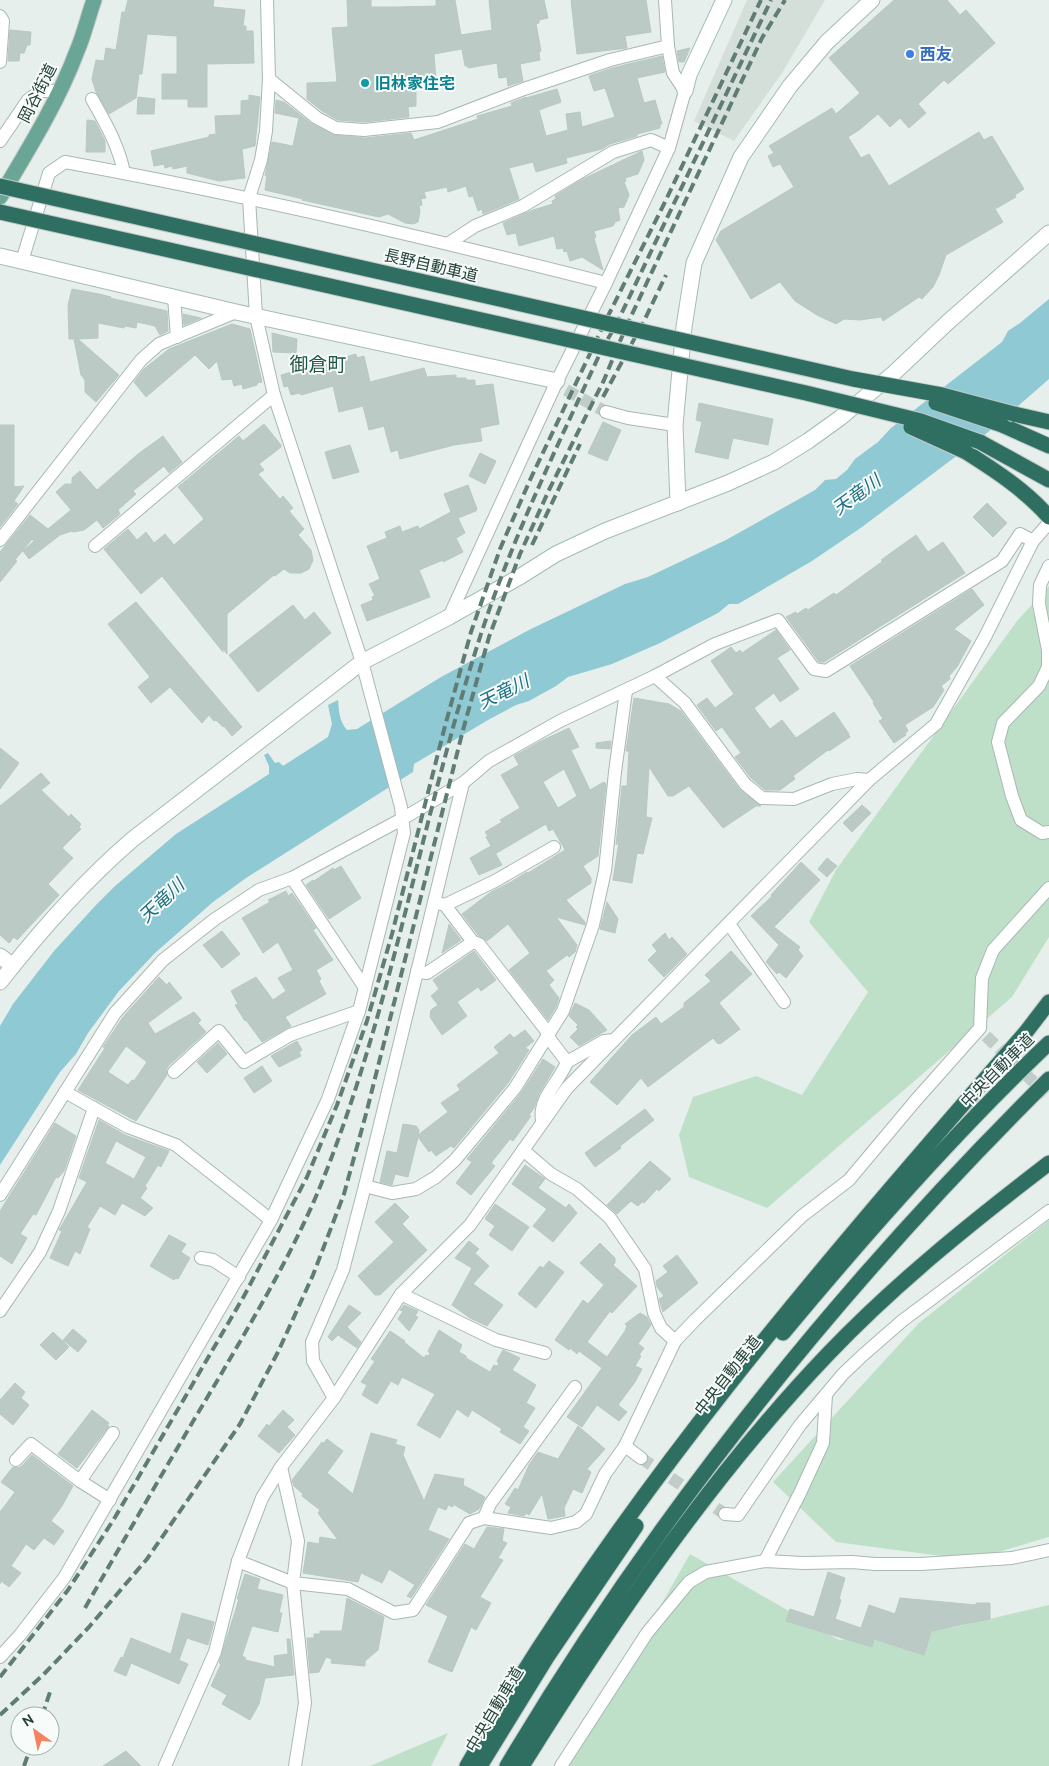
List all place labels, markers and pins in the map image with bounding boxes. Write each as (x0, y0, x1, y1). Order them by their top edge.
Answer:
place label: 西友 (920, 45, 952, 63)
marker: 西友 (904, 48, 916, 60)
place label: 旧林家住宅 (375, 74, 455, 92)
marker: 旧林家住宅 (359, 77, 371, 89)

